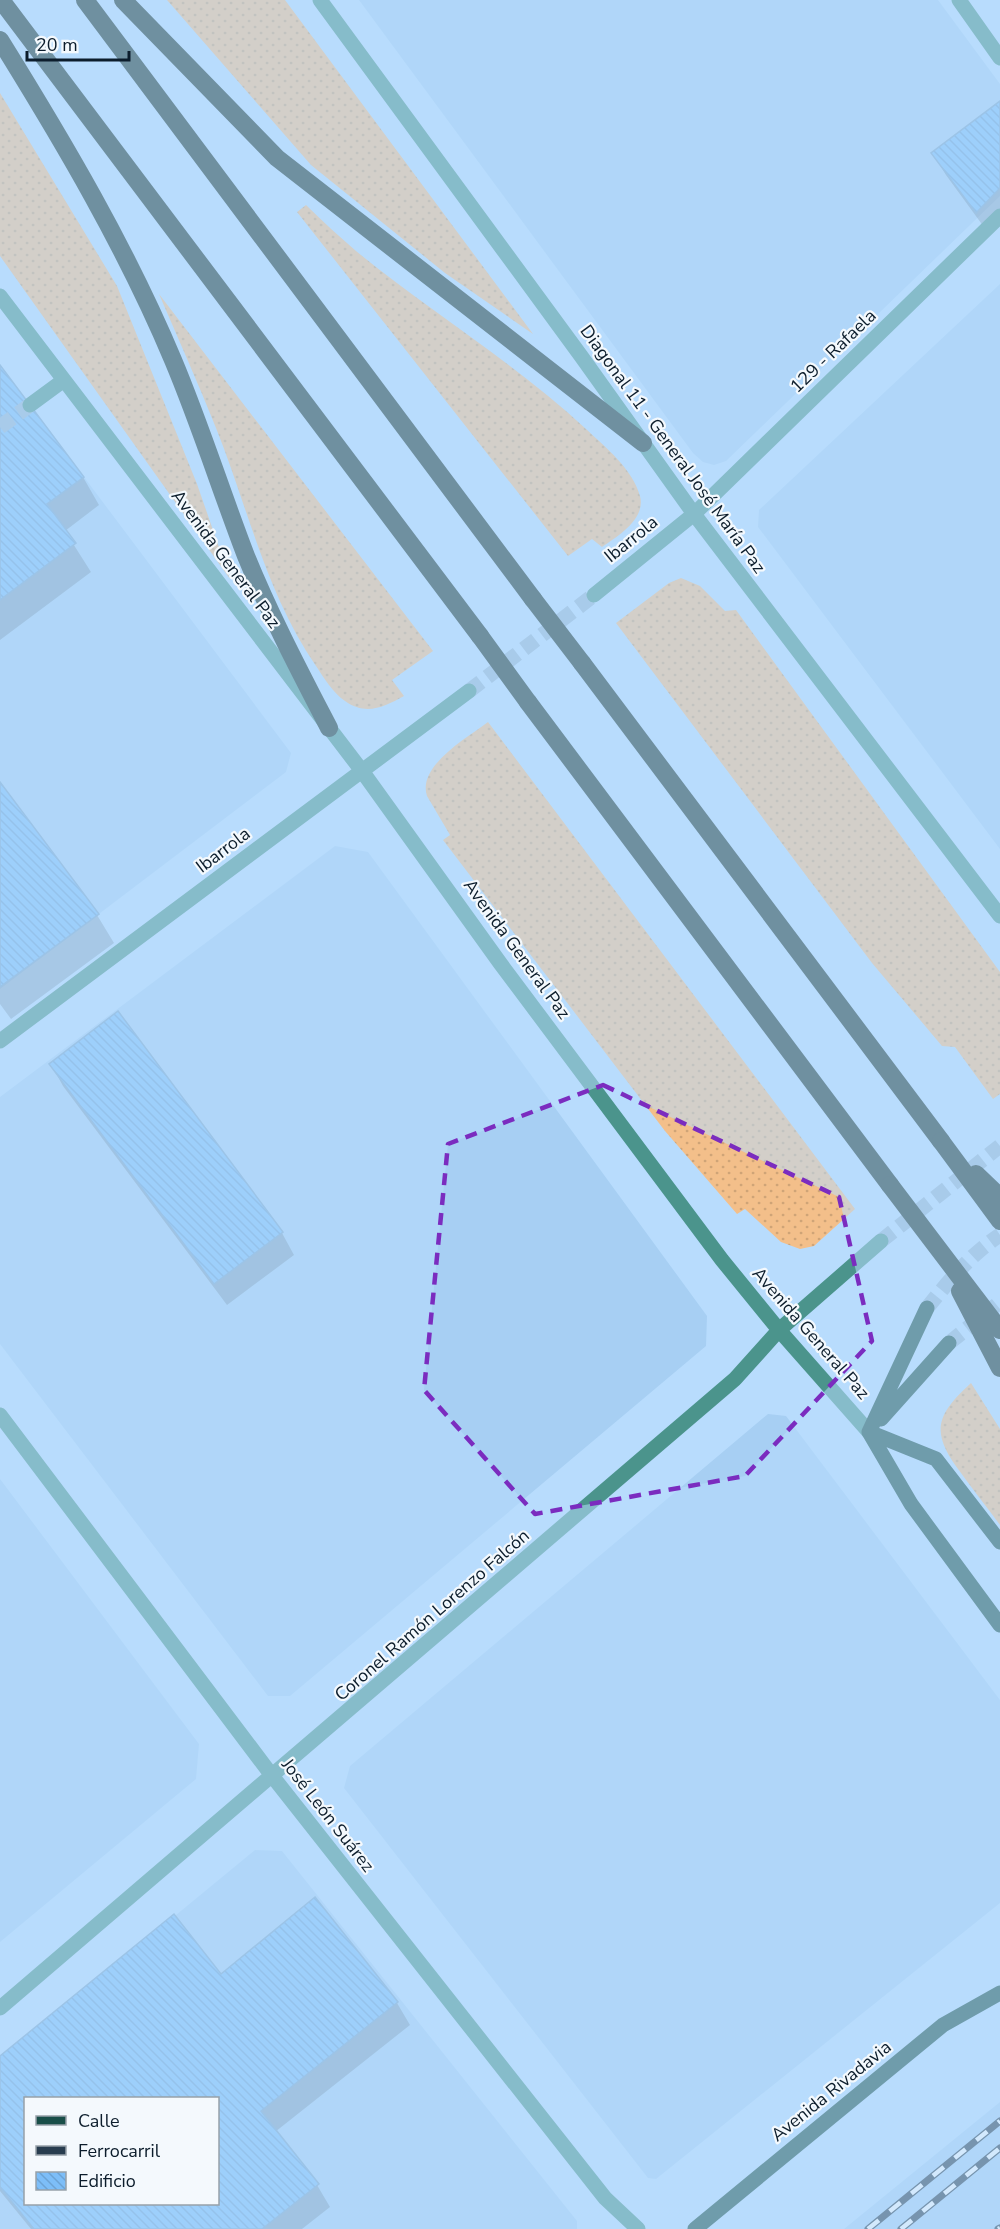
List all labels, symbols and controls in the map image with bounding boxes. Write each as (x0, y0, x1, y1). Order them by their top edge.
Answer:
scale bar (27, 24, 129, 62)
text: 20 m (36, 33, 78, 57)
street label: 129 - Rafaela (785, 304, 881, 398)
street label: Diagonal 11 - General José María Paz (575, 320, 771, 578)
street label: Avenida General Paz (166, 485, 286, 633)
street label: Ibarrola (599, 510, 663, 568)
street label: Ibarrola (191, 822, 255, 878)
street label: Avenida General Paz (458, 874, 576, 1024)
street label: Avenida General Paz (747, 1262, 875, 1404)
street label: Coronel Ramón Lorenzo Falcón (330, 1524, 534, 1706)
street label: José León Suárez (276, 1753, 380, 1877)
street label: Avenida Rivadavia (766, 2035, 896, 2147)
legend (24, 2097, 219, 2205)
text: Calle (78, 2109, 120, 2133)
text: Ferrocarril (78, 2139, 161, 2163)
text: Edificio (78, 2169, 136, 2193)

